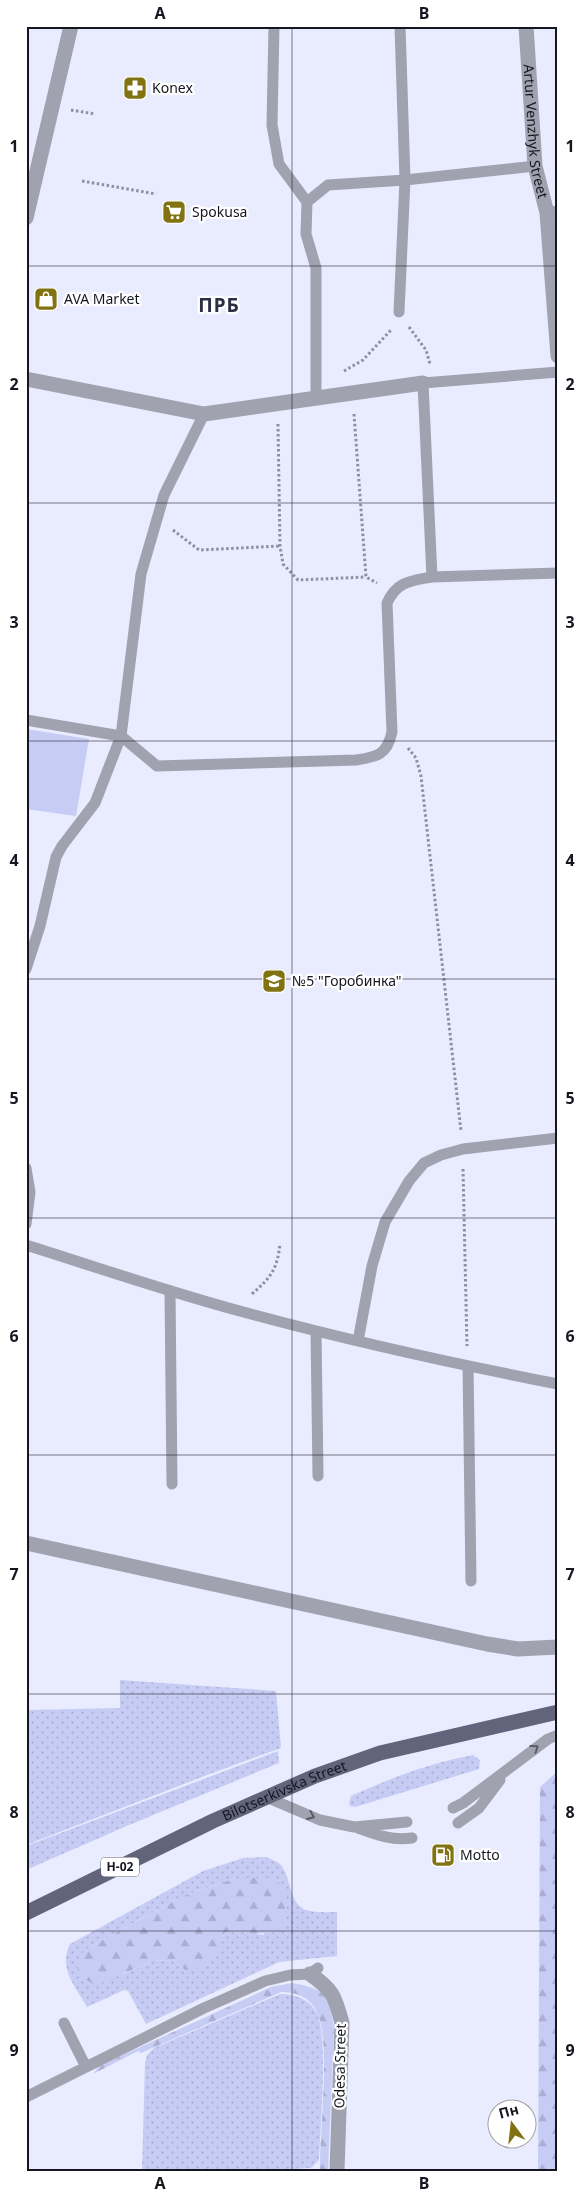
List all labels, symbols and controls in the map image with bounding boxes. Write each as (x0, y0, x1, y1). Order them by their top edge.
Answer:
text: A (154, 2, 166, 24)
text: B (419, 2, 429, 24)
street label: Artur Venzhyk Street (519, 64, 553, 201)
pharmacy icon: Konex (122, 75, 148, 101)
place label: Konex (152, 78, 193, 97)
text: 1 (9, 135, 19, 157)
text: 1 (565, 135, 575, 157)
supermarket icon: Spokusa (161, 199, 187, 225)
place label: Spokusa (192, 202, 247, 221)
shop icon: AVA Market (33, 286, 59, 312)
place label: AVA Market (64, 289, 140, 308)
district label: ПРБ (198, 292, 240, 318)
text: 2 (9, 373, 19, 395)
text: 2 (565, 373, 575, 395)
text: 3 (9, 611, 19, 633)
text: 3 (565, 611, 575, 633)
text: 4 (9, 849, 19, 871)
text: 4 (565, 849, 575, 871)
school or university icon: №5 "Горобинка" (261, 968, 287, 994)
place label: №5 "Горобинка" (292, 971, 402, 990)
text: 5 (9, 1087, 19, 1109)
text: 5 (565, 1087, 575, 1109)
text: 6 (9, 1325, 19, 1347)
text: 6 (565, 1325, 575, 1347)
text: 7 (9, 1563, 19, 1585)
text: 7 (565, 1563, 575, 1585)
one-way arrow (529, 1746, 538, 1754)
street label: Bilotserkivska Street (219, 1756, 349, 1825)
text: 8 (9, 1801, 19, 1823)
text: 8 (565, 1801, 575, 1823)
one-way arrow (306, 1810, 315, 1820)
fuel station icon: Motto (430, 1842, 456, 1868)
place label: Motto (460, 1845, 500, 1864)
road number: Н-02 (101, 1858, 139, 1876)
street label: Odesa Street (329, 2023, 350, 2109)
text: 9 (9, 2039, 19, 2061)
text: 9 (565, 2039, 575, 2061)
text: Пн (496, 2099, 521, 2123)
north arrow (486, 2100, 536, 2150)
text: A (154, 2172, 166, 2194)
text: B (419, 2172, 429, 2194)

